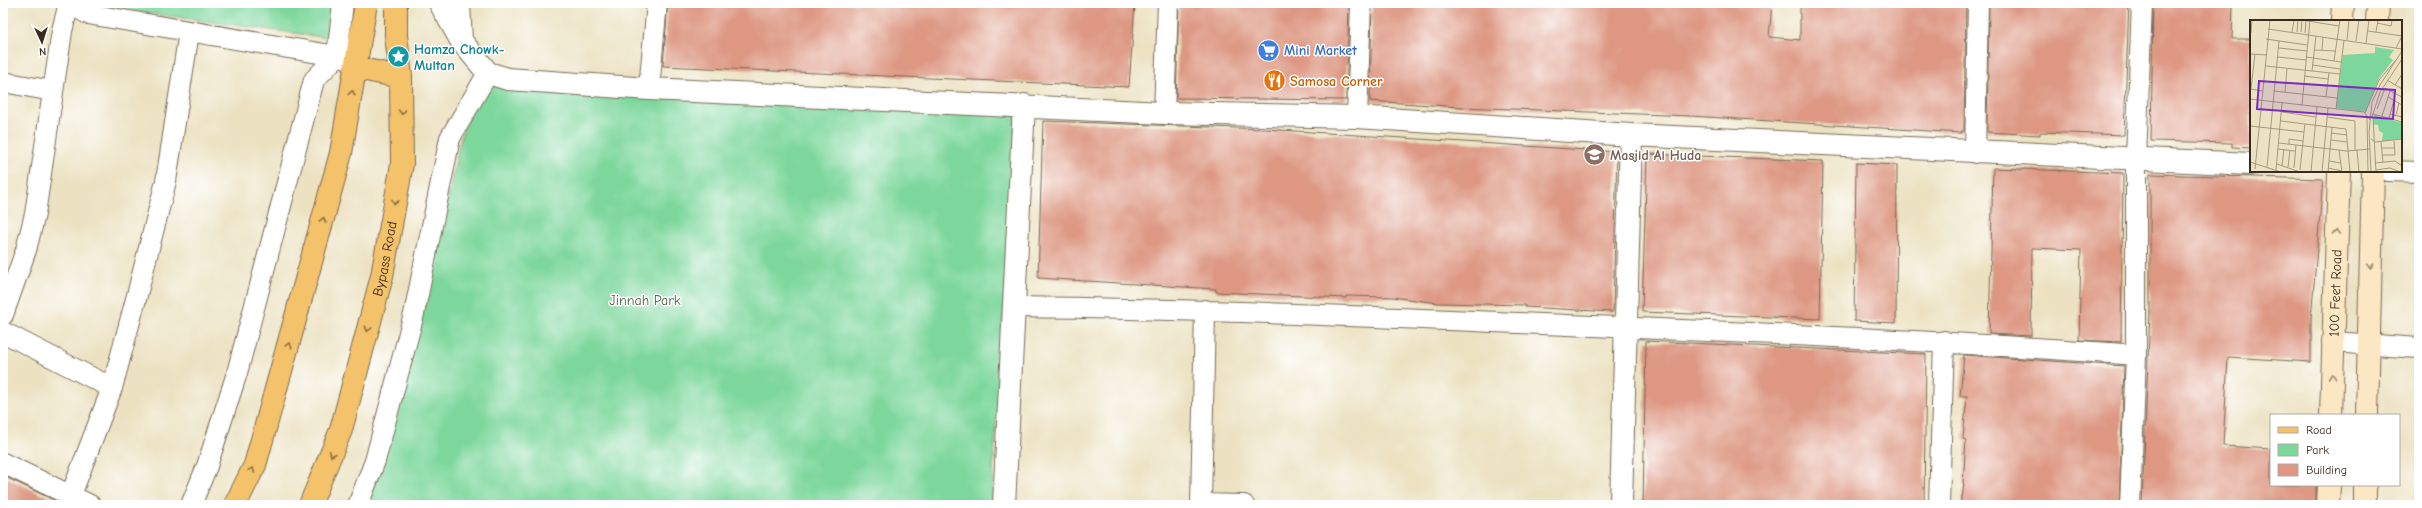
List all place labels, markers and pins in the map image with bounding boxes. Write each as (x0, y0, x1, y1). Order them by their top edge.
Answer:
supermarket icon: Mini Market (1256, 37, 1282, 63)
place label: Hamza Chowk- Multan (414, 41, 505, 74)
place label: Mini Market (1284, 42, 1357, 59)
place icon: Hamza Chowk- Multan (385, 44, 411, 70)
restaurant icon: Samosa Corner (1262, 68, 1288, 94)
place label: Samosa Corner (1290, 73, 1383, 90)
school or university icon: Masjid Al Huda (1581, 142, 1607, 168)
place label: Masjid Al Huda (1610, 147, 1701, 164)

